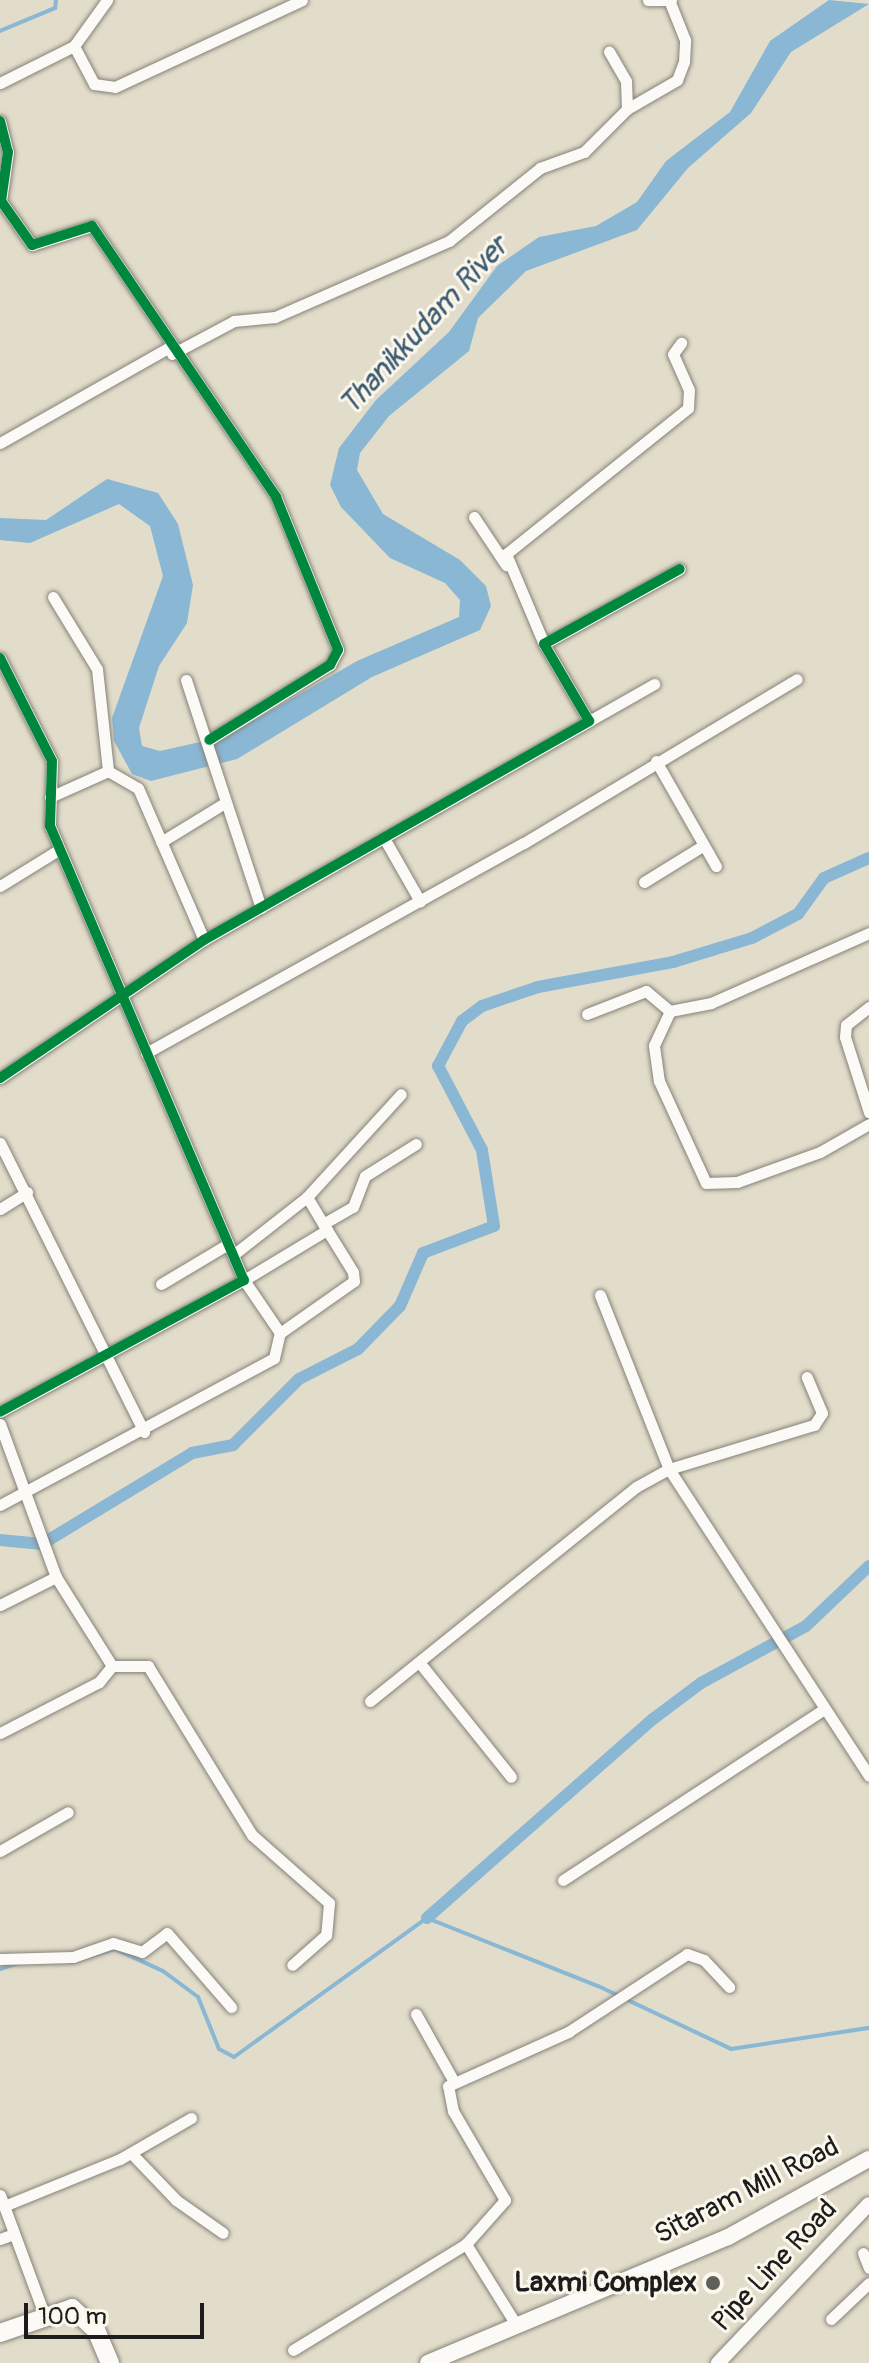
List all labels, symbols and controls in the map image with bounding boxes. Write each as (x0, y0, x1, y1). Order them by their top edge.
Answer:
water label: Thanikkudam River (332, 229, 516, 423)
street label: Sitaram Mill Road (649, 2130, 845, 2252)
street label: Pipe Line Road (706, 2193, 844, 2339)
place label: Laxmi Complex (514, 2266, 697, 2300)
marker: Laxmi Complex (704, 2274, 722, 2292)
scale bar (28, 2287, 208, 2337)
text: 100 m (38, 2302, 107, 2331)

